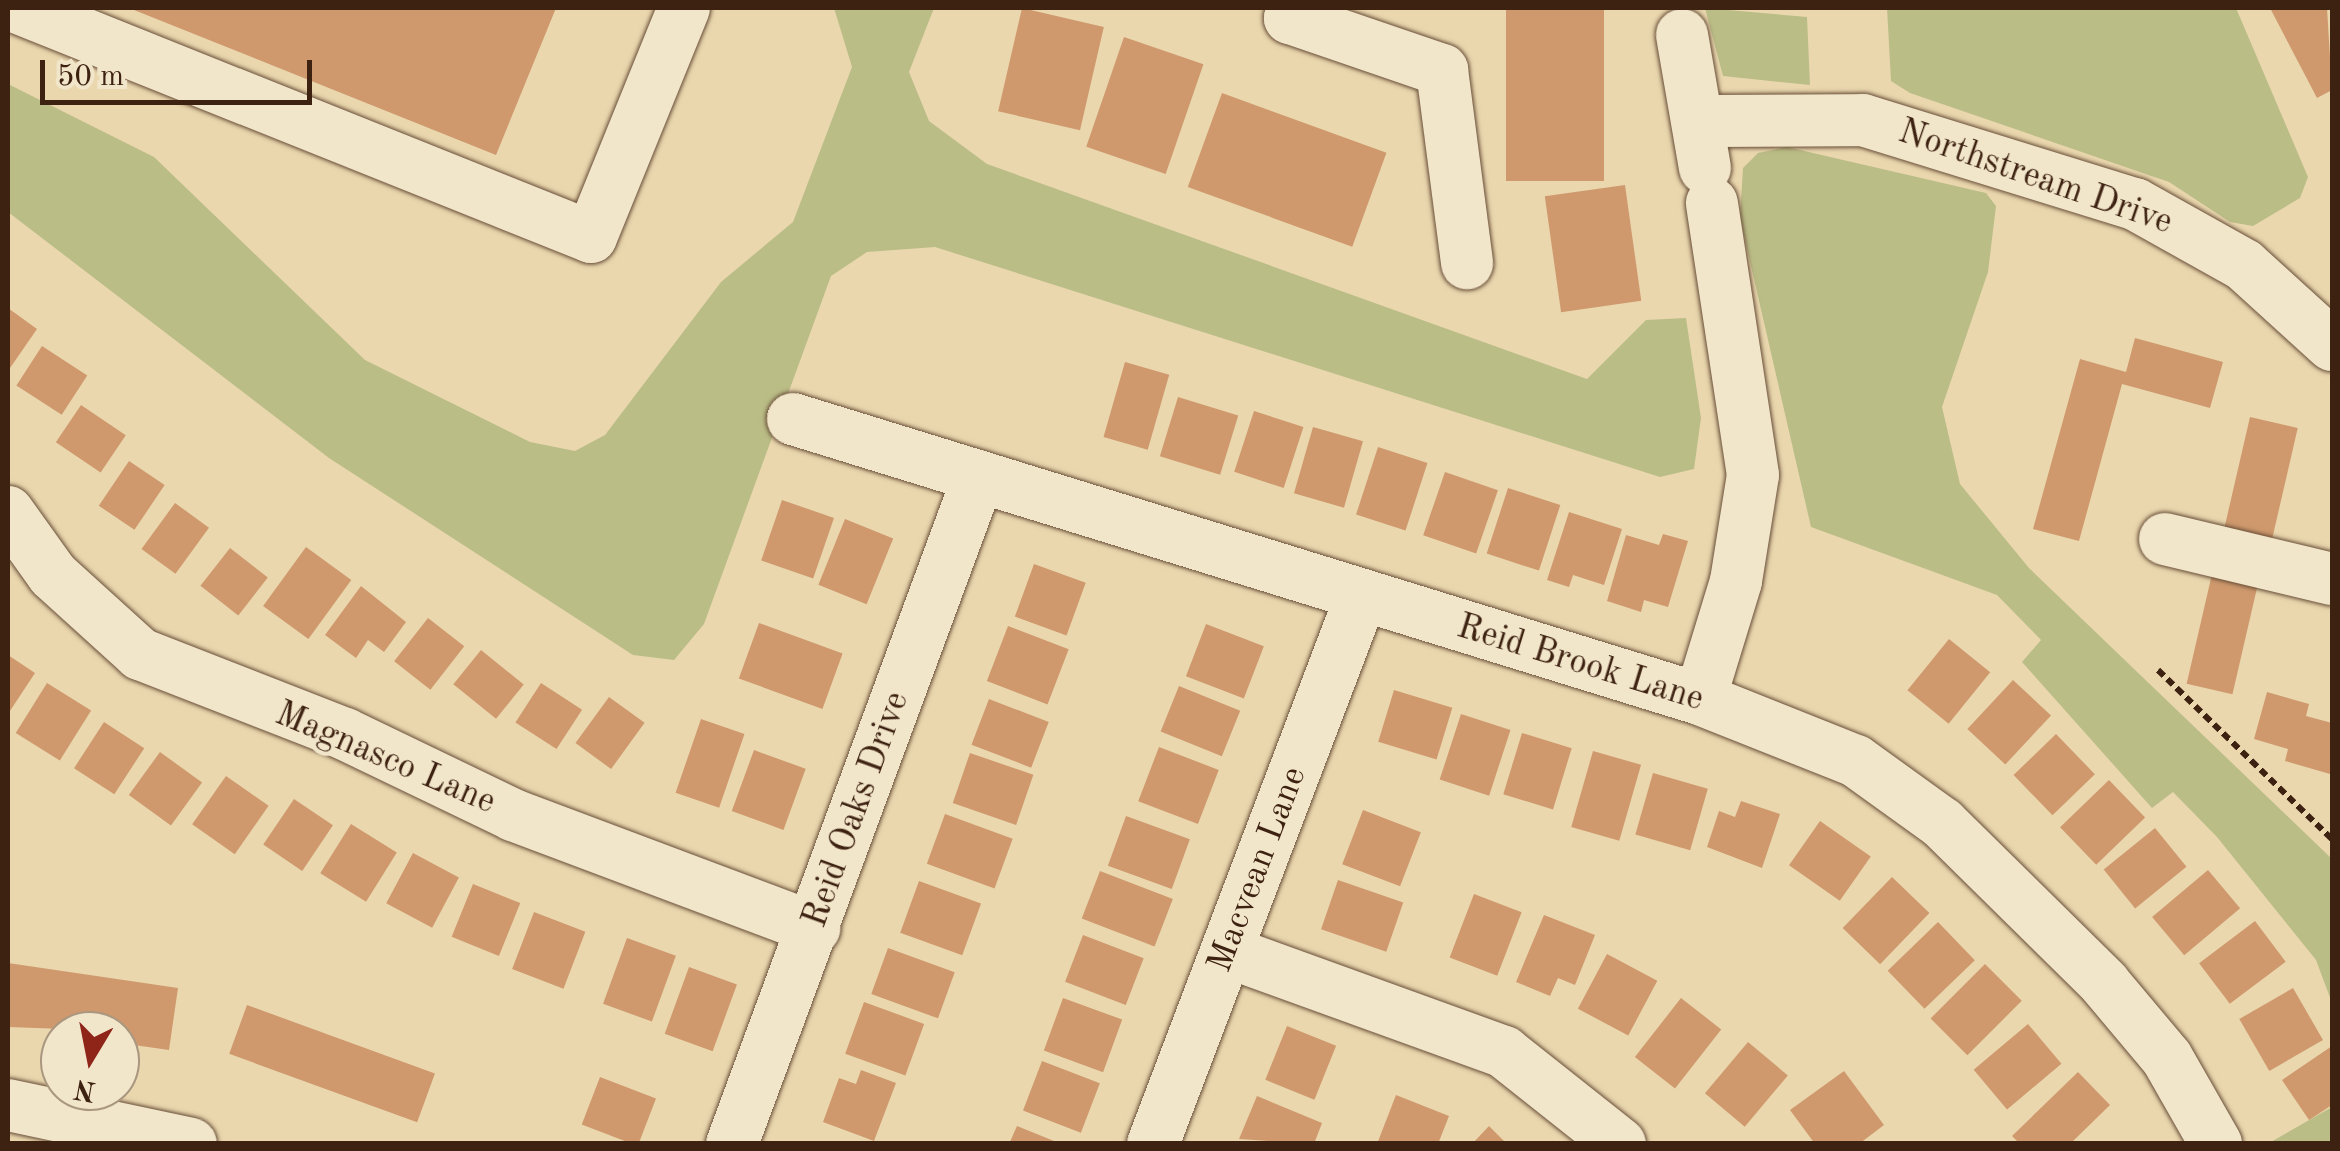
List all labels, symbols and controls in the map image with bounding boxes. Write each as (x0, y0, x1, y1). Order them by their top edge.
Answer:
scale bar (45, 40, 318, 102)
text: 50 m (57, 62, 124, 92)
street label: Northstream Drive (1893, 111, 2177, 245)
street label: Reid Brook Lane (1452, 607, 1708, 721)
street label: Reid Oaks Drive (795, 686, 919, 934)
street label: Magnasco Lane (269, 694, 501, 824)
street label: Macvean Lane (1200, 761, 1316, 979)
north arrow (40, 1011, 140, 1111)
text: N (72, 1073, 98, 1104)

